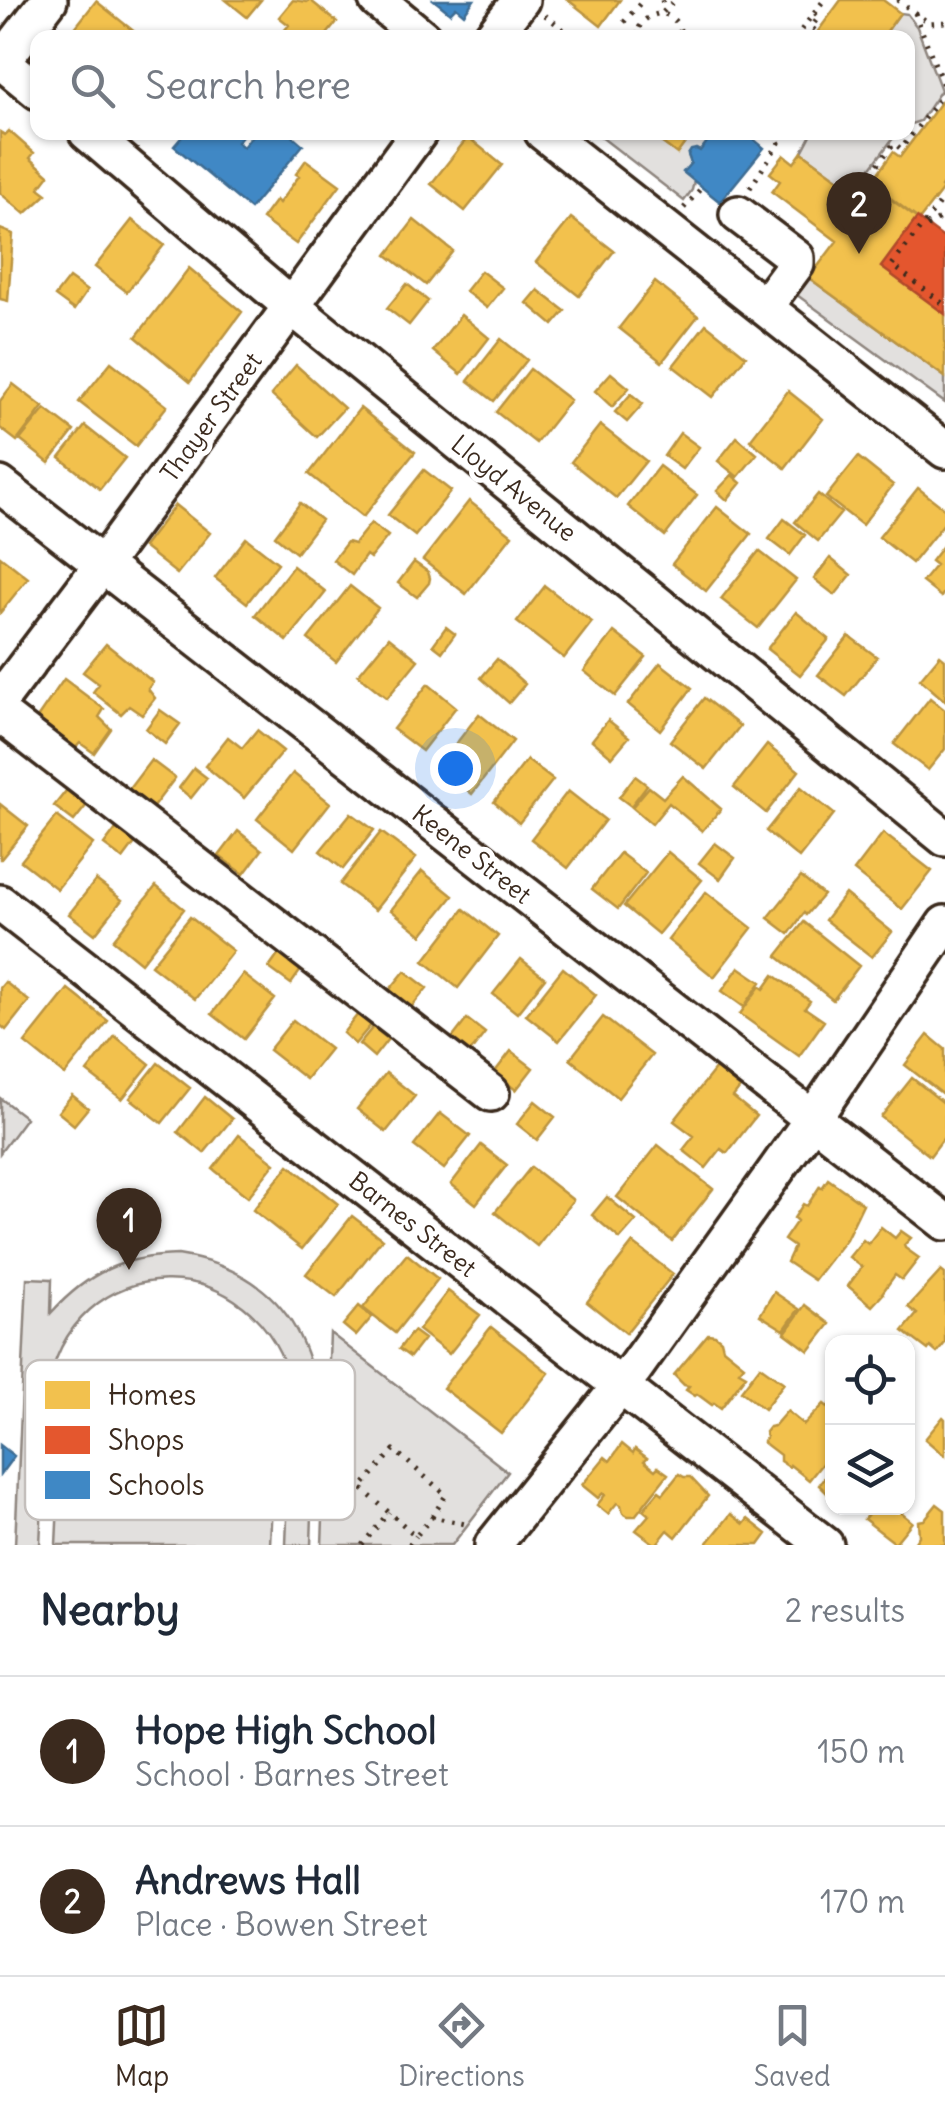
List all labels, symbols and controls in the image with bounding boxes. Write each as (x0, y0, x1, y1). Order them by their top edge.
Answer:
search box (30, 30, 915, 140)
icon: search (65, 58, 120, 113)
text: Search here (145, 62, 351, 109)
pin: 2 (826, 172, 892, 254)
street label: Thayer Street (153, 346, 269, 488)
street label: Lloyd Avenue (445, 428, 583, 548)
your location (430, 743, 481, 794)
street label: Keene Street (406, 798, 538, 910)
street label: Barnes Street (343, 1164, 483, 1284)
pin: 1 (96, 1188, 162, 1270)
map controls (825, 1335, 915, 1515)
button: locate (825, 1335, 915, 1425)
legend (25, 1360, 355, 1520)
text: Homes (108, 1377, 196, 1413)
text: Shops (108, 1422, 184, 1458)
button: layers (825, 1425, 915, 1515)
text: Schools (108, 1467, 204, 1503)
text: Nearby (40, 1584, 179, 1636)
text: 2 results (785, 1590, 905, 1631)
text: Hope High School (135, 1707, 436, 1754)
text: 1 (66, 1731, 79, 1772)
text: 150 m (817, 1731, 905, 1772)
text: School · Barnes Street (135, 1754, 449, 1795)
text: Andrews Hall (135, 1857, 361, 1904)
text: 2 (64, 1881, 81, 1922)
text: 170 m (820, 1881, 905, 1922)
text: Place · Bowen Street (135, 1904, 428, 1945)
tab: Map (114, 1998, 169, 2094)
tab: Directions (398, 1998, 525, 2094)
tab: Saved (754, 1998, 831, 2094)

